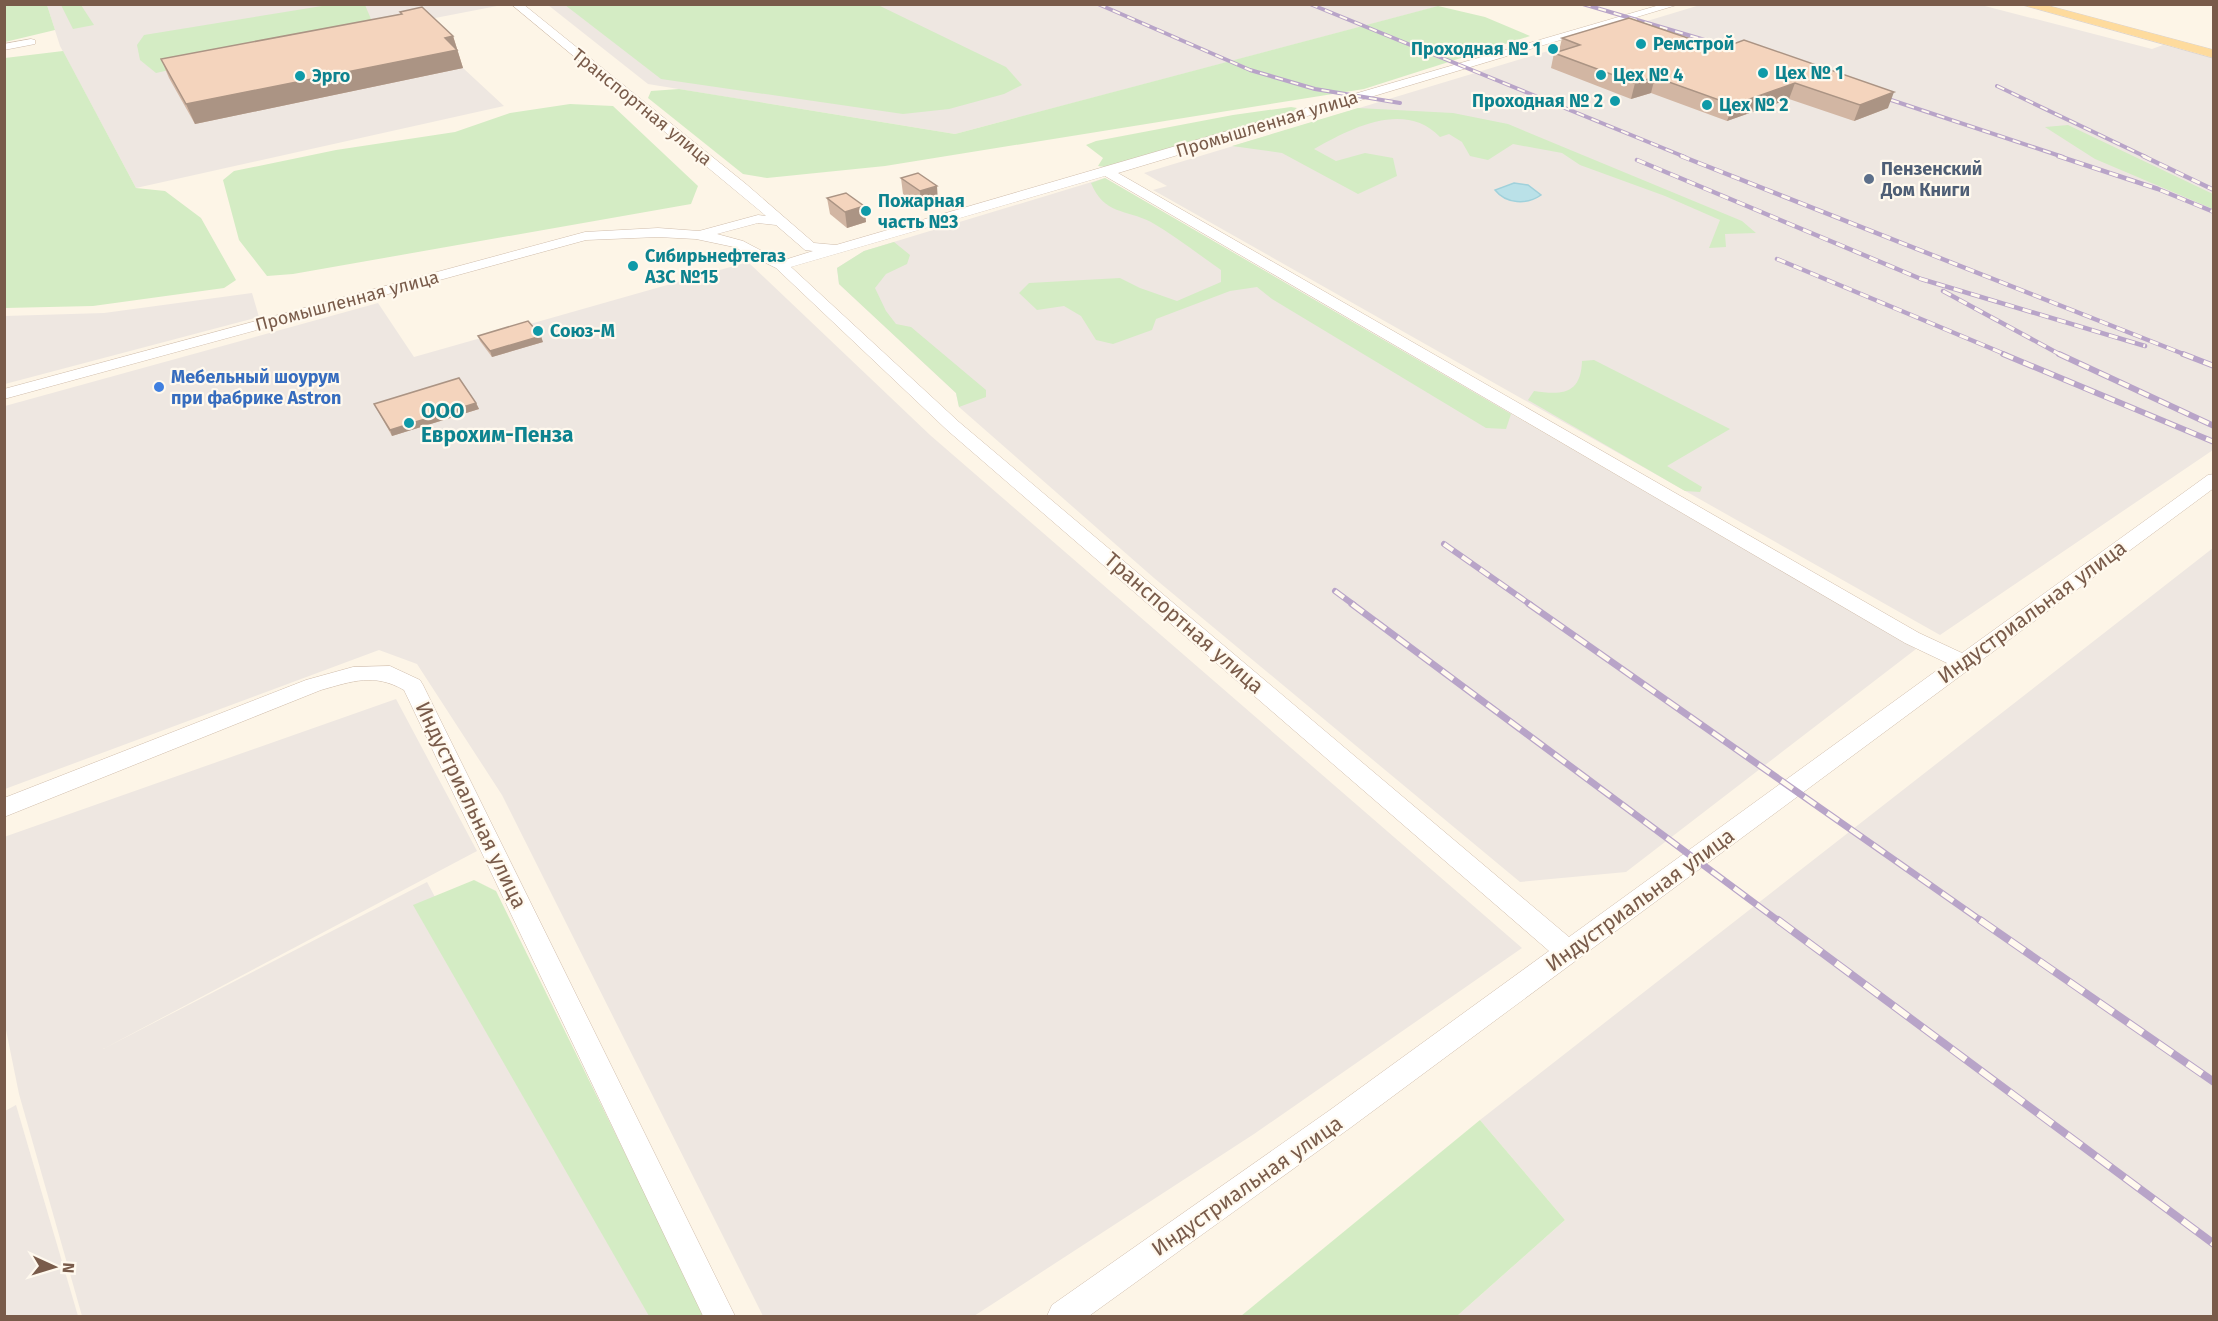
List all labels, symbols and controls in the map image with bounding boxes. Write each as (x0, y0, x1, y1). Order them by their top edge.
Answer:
place label: Ремстрой (1653, 33, 1734, 55)
marker: Ремстрой (1634, 37, 1648, 51)
place label: Проходная № 1 (1411, 38, 1541, 60)
marker: Проходная № 1 (1546, 42, 1560, 56)
street label: Транспортная улица (568, 44, 716, 170)
place label: Цех № 1 (1775, 62, 1844, 84)
place label: Цех № 4 (1613, 64, 1683, 86)
place label: Эрго (312, 65, 350, 87)
marker: Цех № 1 (1756, 66, 1770, 80)
marker: Цех № 4 (1594, 68, 1608, 82)
marker: Эрго (293, 69, 307, 83)
street label: Промышленная улица (1173, 86, 1361, 162)
place label: Проходная № 2 (1472, 90, 1603, 112)
marker: Проходная № 2 (1608, 94, 1622, 108)
place label: Цех № 2 (1719, 94, 1789, 116)
marker: Цех № 2 (1700, 98, 1714, 112)
place label: Пензенский Дом Книги (1880, 158, 1983, 201)
marker: Пензенский Дом Книги (1862, 172, 1876, 186)
place label: Пожарная часть №3 (878, 190, 965, 233)
marker: Пожарная часть №3 (859, 204, 873, 218)
place label: Сибирьнефтегаз АЗС №15 (644, 245, 786, 288)
marker: Сибирьнефтегаз АЗС №15 (626, 259, 640, 273)
street label: Промышленная улица (253, 266, 441, 336)
place label: Союз-М (550, 320, 615, 342)
marker: Союз-М (531, 324, 545, 338)
place label: Мебельный шоурум при фабрике Astron (171, 366, 341, 409)
marker: Мебельный шоурум при фабрике Astron (152, 380, 166, 394)
place label: ООО Еврохим-Пенза (421, 398, 573, 448)
marker: ООО Еврохим-Пенза (402, 416, 416, 430)
street label: Индустриальная улица (1932, 535, 2132, 689)
street label: Транспортная улица (1099, 547, 1269, 699)
street label: Индустриальная улица (410, 697, 532, 913)
street label: Индустриальная улица (1540, 823, 1740, 977)
street label: Индустриальная улица (1146, 1110, 1348, 1262)
north arrow (24, 1237, 84, 1297)
text: N (59, 1262, 78, 1274)

